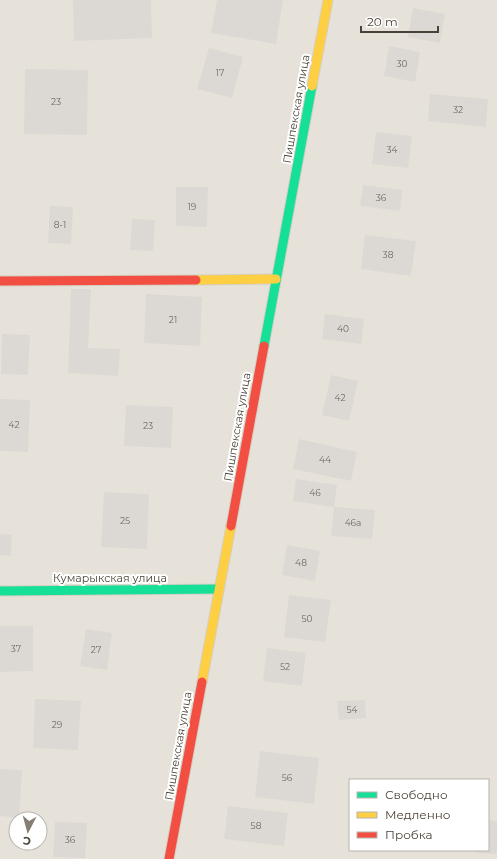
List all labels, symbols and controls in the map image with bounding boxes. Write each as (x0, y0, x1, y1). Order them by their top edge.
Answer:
scale bar (361, 8, 438, 34)
text: 20 m (367, 14, 398, 29)
street label: Пишпекская улица (280, 54, 312, 164)
house number: 30 (396, 58, 408, 69)
house number: 17 (216, 67, 224, 78)
house number: 23 (51, 96, 61, 107)
house number: 32 (453, 104, 463, 115)
house number: 34 (386, 144, 398, 155)
house number: 36 (376, 192, 387, 203)
house number: 19 (188, 201, 197, 212)
house number: 8-1 (54, 219, 66, 230)
house number: 38 (383, 249, 394, 260)
house number: 21 (169, 314, 177, 325)
house number: 40 (337, 323, 349, 334)
street label: Пишпекская улица (221, 372, 253, 482)
house number: 42 (334, 392, 346, 403)
house number: 42 (8, 419, 20, 430)
house number: 23 (143, 420, 153, 431)
house number: 44 (319, 454, 331, 465)
house number: 46 (309, 487, 321, 498)
house number: 25 (120, 515, 130, 526)
house number: 46a (345, 517, 361, 528)
house number: 48 (295, 557, 307, 568)
street label: Кумарыкская улица (53, 571, 167, 585)
house number: 50 (301, 613, 313, 624)
house number: 37 (11, 643, 21, 654)
house number: 27 (91, 644, 101, 655)
house number: 52 (280, 661, 290, 672)
street label: Пишпекская улица (162, 691, 194, 801)
house number: 54 (346, 704, 358, 715)
house number: 29 (52, 719, 63, 730)
house number: 56 (282, 772, 293, 783)
legend (349, 779, 489, 851)
text: Свободно (385, 787, 448, 802)
text: Медленно (385, 807, 451, 822)
north arrow (8, 811, 48, 851)
house number: 58 (251, 820, 262, 831)
text: Пробка (385, 827, 433, 842)
text: С (22, 834, 32, 848)
house number: 36 (65, 834, 76, 845)

